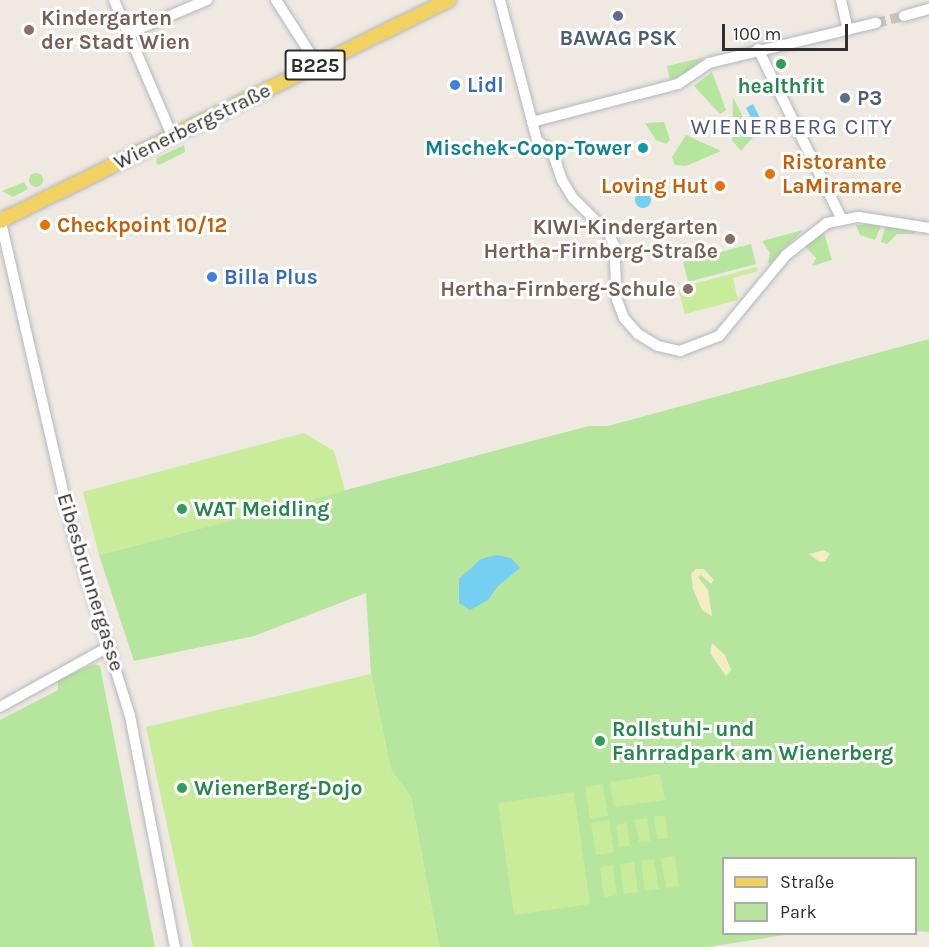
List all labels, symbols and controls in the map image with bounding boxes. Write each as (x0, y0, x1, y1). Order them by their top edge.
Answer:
place label: Kindergarten der Stadt Wien (41, 5, 190, 55)
marker: BAWAG PSK (611, 9, 625, 23)
scale bar (725, 12, 851, 50)
marker: Kindergarten der Stadt Wien (22, 23, 36, 37)
text: 100 m (733, 23, 781, 45)
place label: BAWAG PSK (559, 25, 677, 51)
road number: B225 (284, 48, 346, 82)
marker: healthfit (774, 57, 788, 71)
place label: Lidl (467, 72, 504, 98)
place label: healthfit (737, 73, 825, 99)
street label: Wienerbergstraße (110, 77, 274, 175)
marker: Lidl (448, 78, 462, 92)
place label: P3 (857, 85, 882, 111)
marker: P3 (838, 91, 852, 105)
district label: WIENERBERG CITY (690, 115, 894, 141)
place label: Mischek-Coop-Tower (425, 135, 631, 161)
marker: Mischek-Coop-Tower (636, 141, 650, 155)
place label: Ristorante LaMiramare (782, 149, 902, 199)
marker: Ristorante LaMiramare (763, 167, 777, 181)
place label: Loving Hut (601, 173, 708, 199)
marker: Loving Hut (713, 179, 727, 193)
place label: Checkpoint 10/12 (57, 212, 227, 238)
place label: KIWI-Kindergarten Hertha-Firnberg-Straße (484, 214, 718, 264)
marker: Checkpoint 10/12 (38, 218, 52, 232)
marker: KIWI-Kindergarten Hertha-Firnberg-Straße (723, 232, 737, 246)
place label: Billa Plus (224, 264, 318, 290)
marker: Billa Plus (205, 270, 219, 284)
place label: Hertha-Firnberg-Schule (440, 276, 676, 302)
marker: Hertha-Firnberg-Schule (681, 282, 695, 296)
street label: Eibesbrunnergasse (52, 490, 130, 674)
place label: WAT Meidling (194, 496, 330, 522)
marker: WAT Meidling (175, 502, 189, 516)
place label: Rollstuhl- und Fahrradpark am Wienerberg (612, 716, 893, 766)
marker: Rollstuhl- und Fahrradpark am Wienerberg (593, 734, 607, 748)
place label: WienerBerg-Dojo (194, 775, 362, 801)
marker: WienerBerg-Dojo (175, 781, 189, 795)
legend (722, 857, 917, 935)
text: Straße (780, 871, 834, 893)
text: Park (780, 901, 817, 923)

